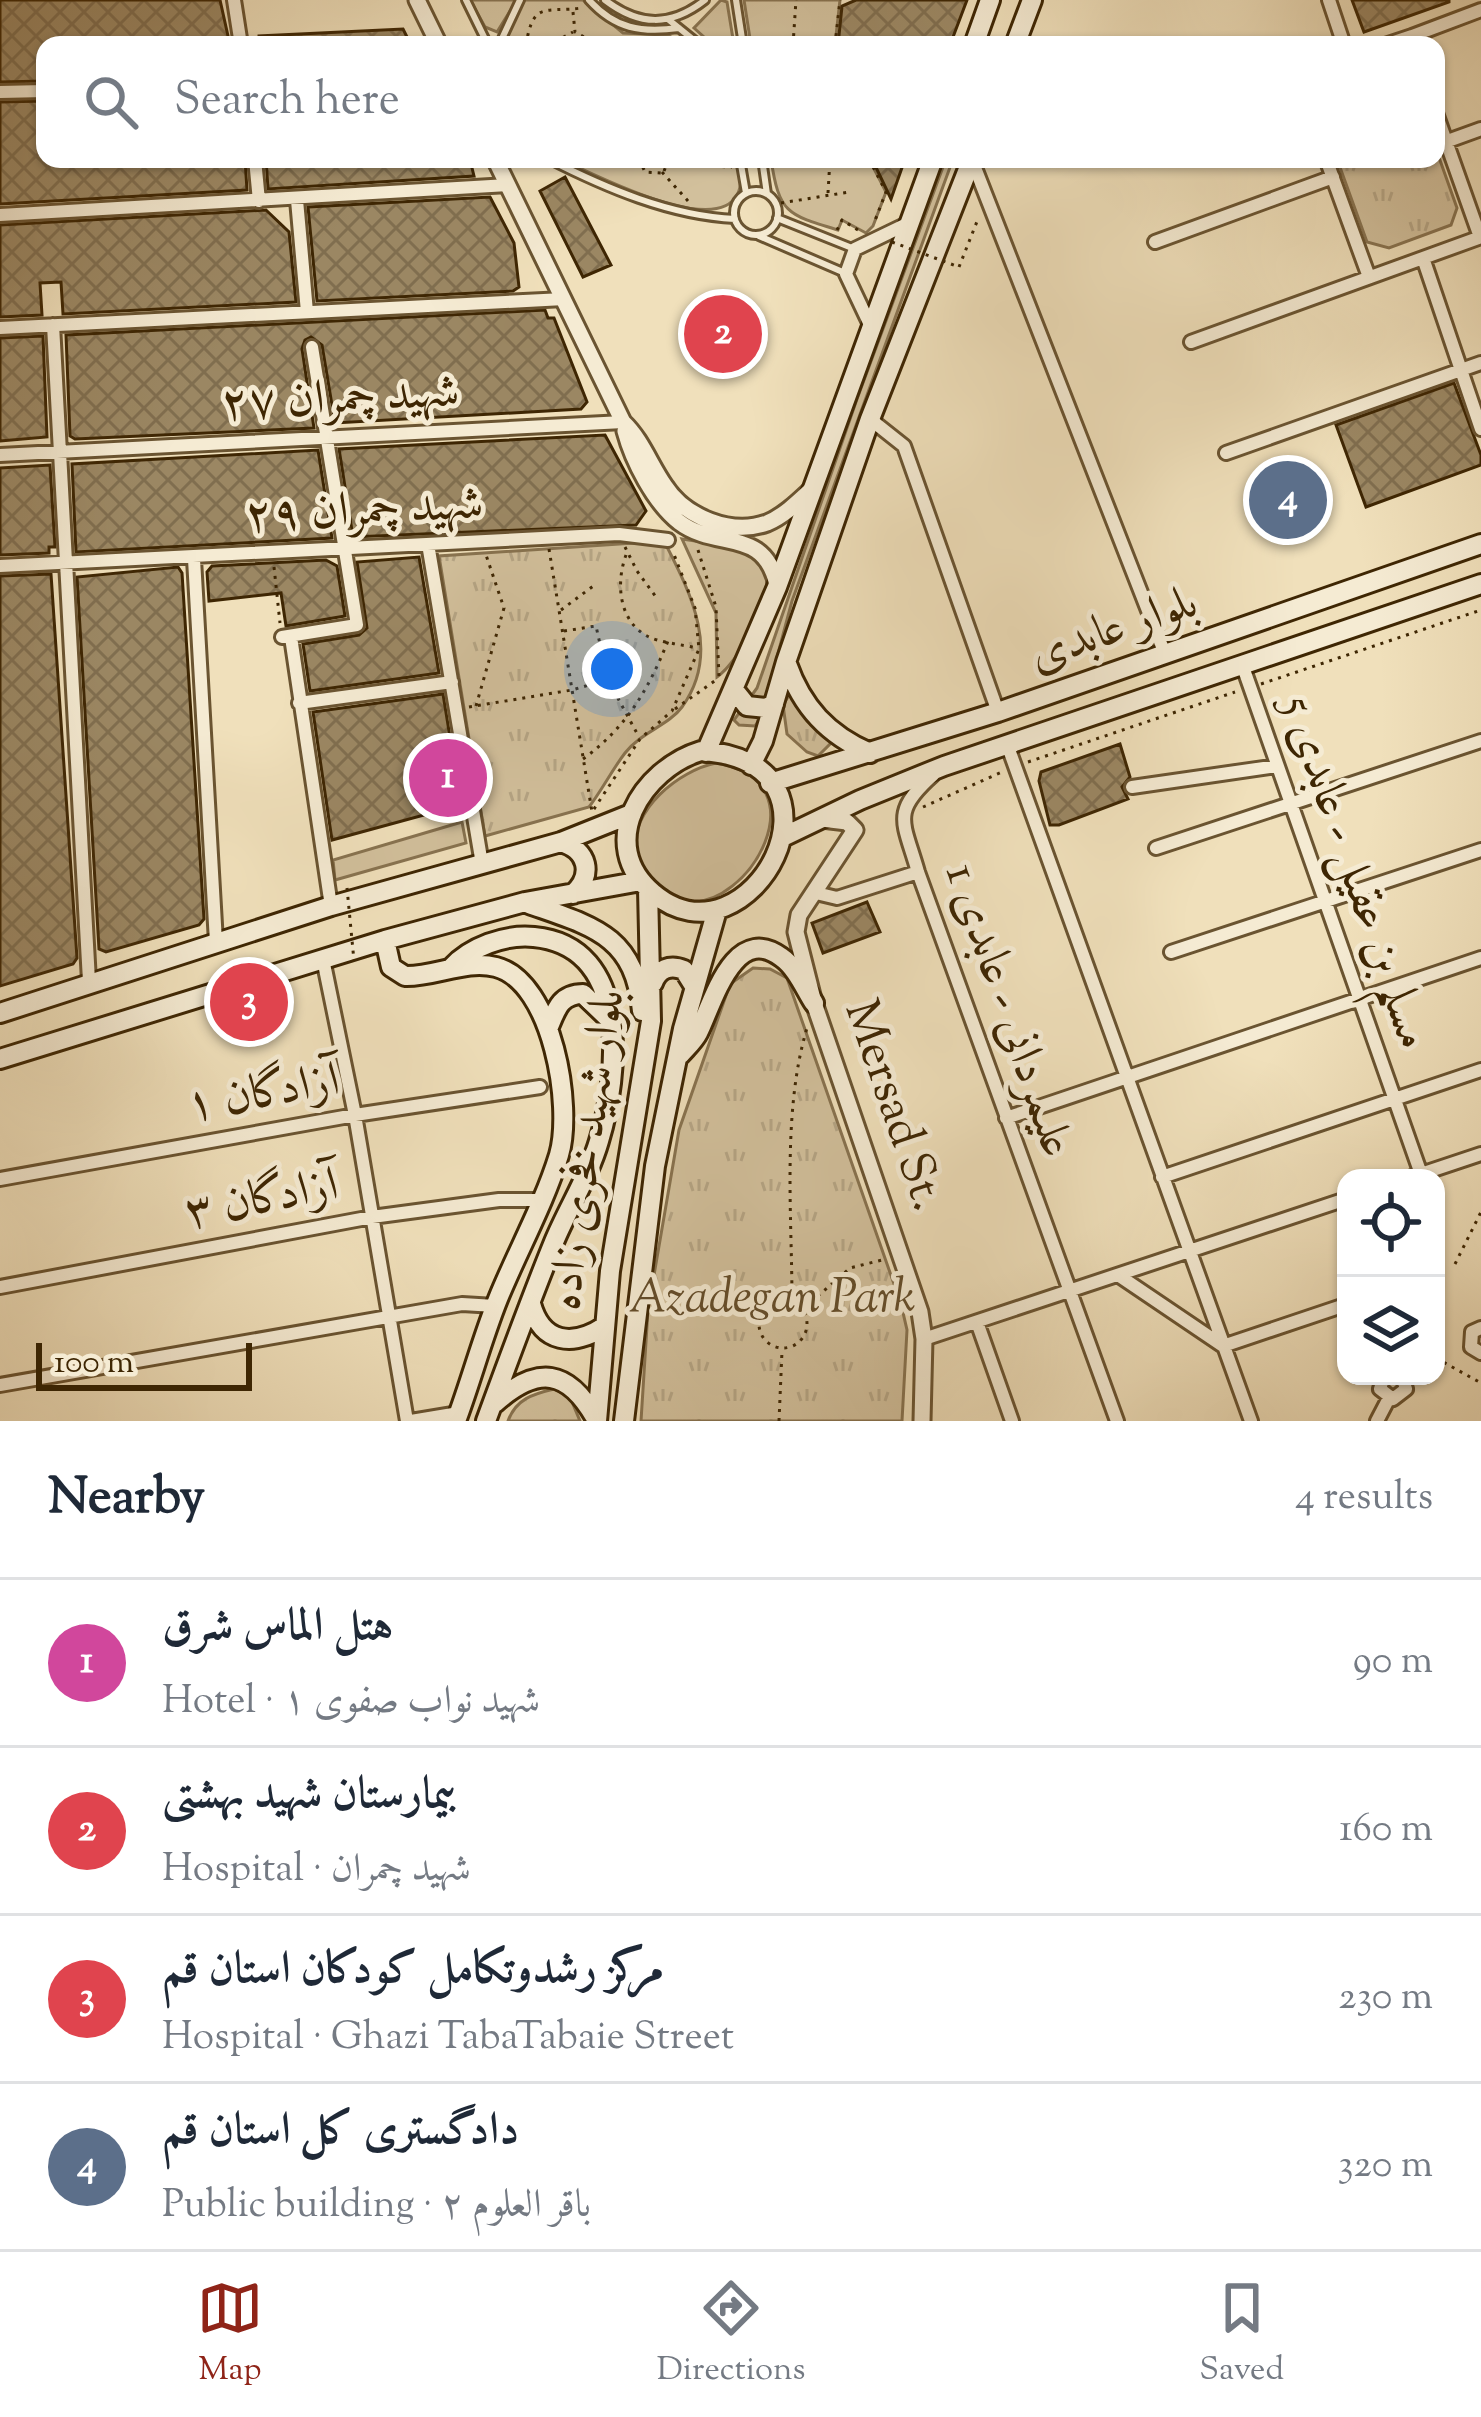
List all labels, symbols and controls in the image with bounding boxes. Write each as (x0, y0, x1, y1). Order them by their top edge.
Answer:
search box (36, 36, 1445, 168)
icon: search (78, 69, 144, 135)
text: Search here (174, 70, 400, 135)
pin: 2 (684, 289, 762, 379)
street label: شهید چمران ۲۷ (219, 359, 461, 441)
pin: 4 (1249, 455, 1327, 545)
street label: شهید چمران ۲۹ (243, 471, 485, 553)
street label: بلوار عابدی (1020, 570, 1208, 692)
your location (582, 639, 642, 699)
street label: مسلم بن عقیل - عابدی 5 (1251, 684, 1446, 1062)
pin: 1 (409, 733, 487, 823)
street label: علیمردانی - عابدی 1 (924, 855, 1090, 1167)
pin: 3 (210, 957, 288, 1047)
street label: بلوار شهید فخری زاده (532, 985, 646, 1315)
street label: Mersad St. (824, 991, 960, 1221)
street label: آزادگان ۱ (181, 1047, 350, 1142)
street label: آزادگان ۳ (179, 1151, 349, 1250)
map controls (1337, 1169, 1445, 1385)
button: locate (1337, 1169, 1445, 1277)
park label: Azadegan Park (629, 1265, 915, 1334)
button: layers (1337, 1277, 1445, 1385)
scale bar (36, 1337, 252, 1390)
text: 100 m (54, 1340, 134, 1388)
text: Nearby (48, 1463, 205, 1536)
text: 4 results (1295, 1471, 1433, 1527)
text: هتل الماس شرق (162, 1596, 393, 1661)
text: 1 (80, 1635, 94, 1691)
text: 90 m (1353, 1635, 1433, 1691)
text: Hotel · شهید نواب صفوی ۱ (162, 1675, 540, 1731)
text: بیمارستان شهید بهشتی (162, 1764, 456, 1829)
text: 2 (78, 1803, 96, 1859)
text: 160 m (1339, 1803, 1433, 1859)
text: Hospital · شهید چمران (162, 1843, 471, 1899)
text: مرکز رشدوتکامل کودکان استان قم (162, 1939, 664, 2004)
text: 3 (79, 1971, 95, 2027)
text: 230 m (1338, 1971, 1433, 2027)
text: Hospital · Ghazi TabaTabaie Street (162, 2011, 734, 2067)
text: دادگستری کل استان قم (162, 2100, 519, 2165)
text: 4 (77, 2139, 97, 2195)
text: 320 m (1338, 2139, 1433, 2195)
text: Public building · باقر العلوم ۲ (162, 2179, 591, 2235)
tab: Map (197, 2275, 263, 2395)
tab: Directions (657, 2275, 806, 2395)
tab: Saved (1199, 2275, 1284, 2395)

